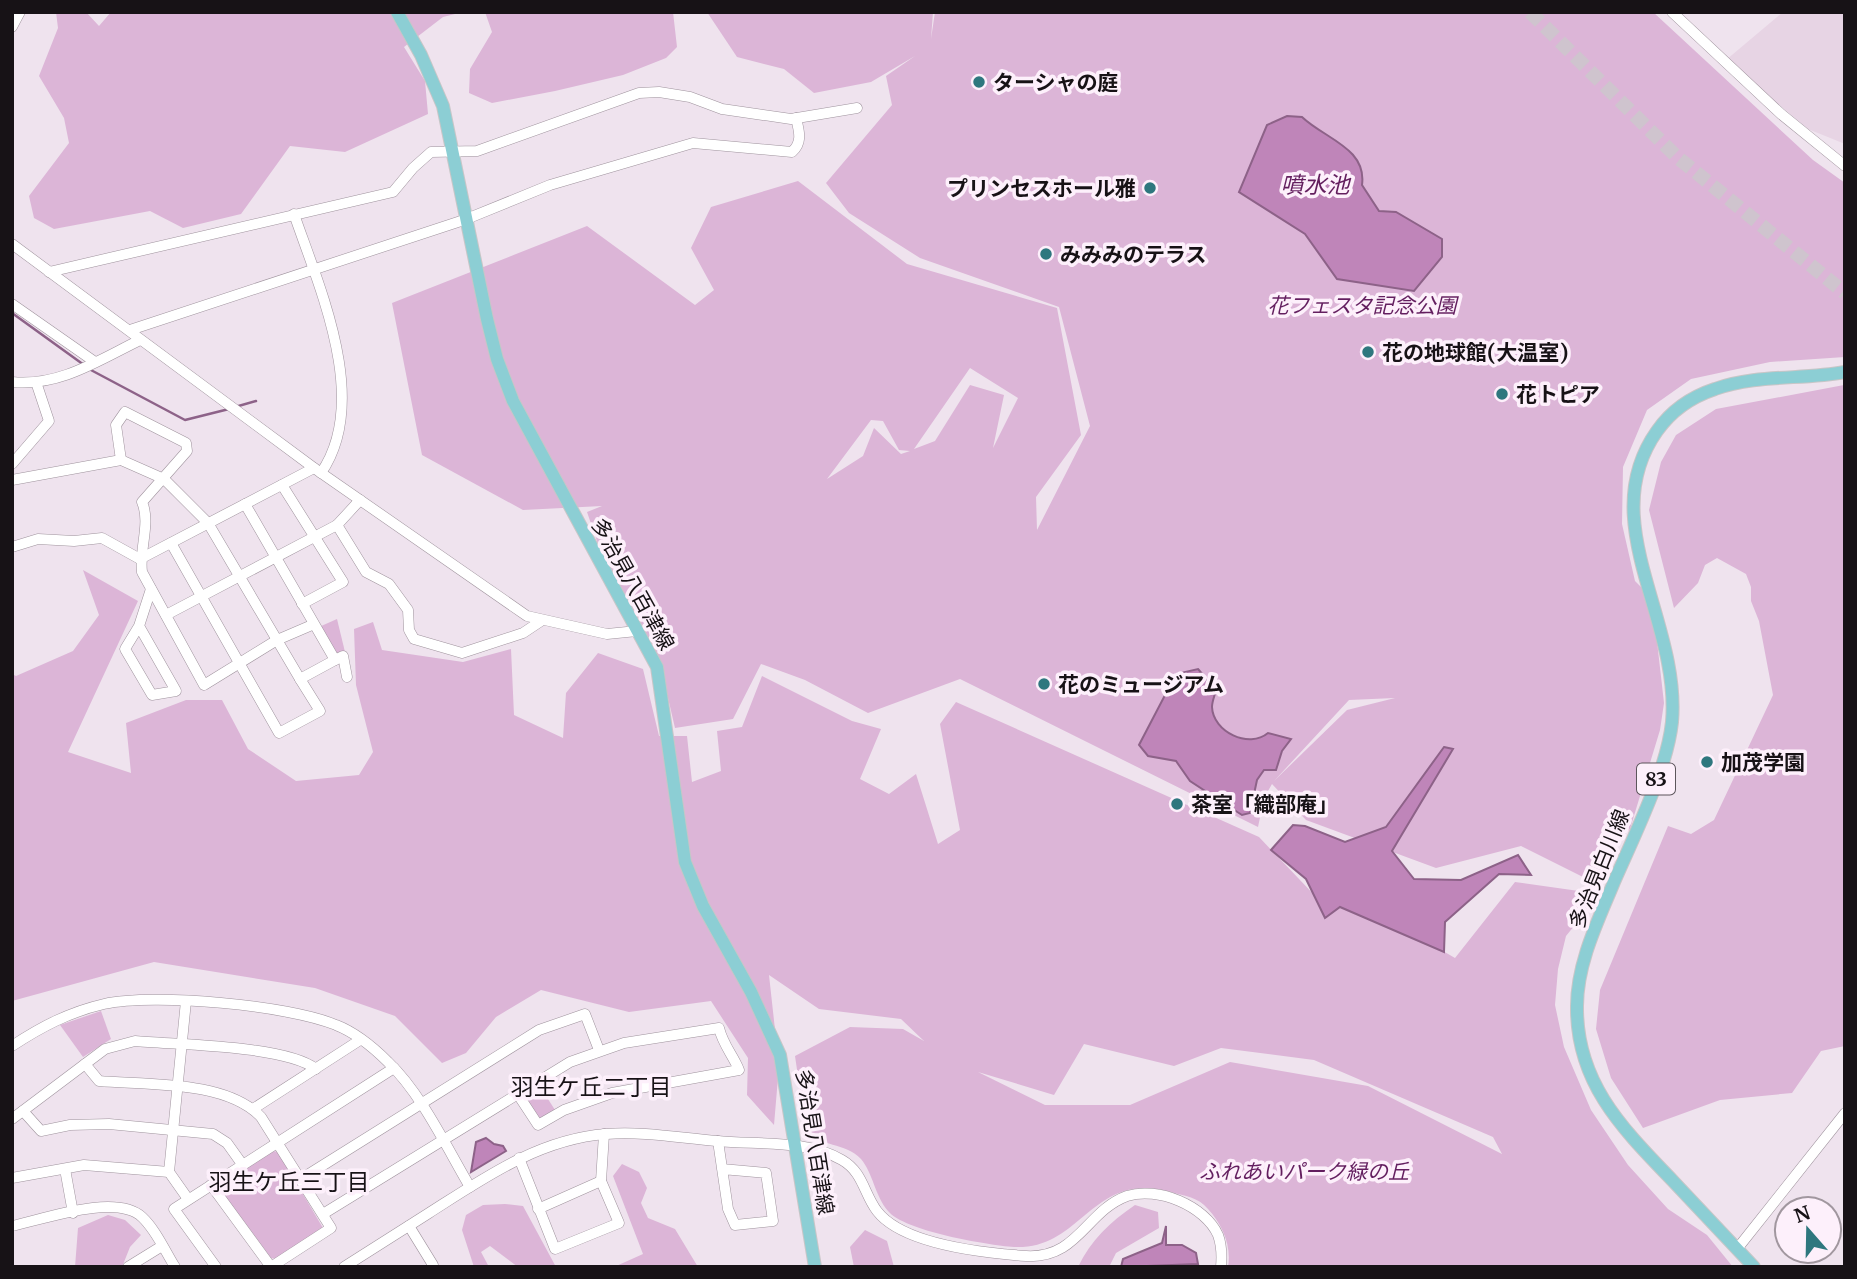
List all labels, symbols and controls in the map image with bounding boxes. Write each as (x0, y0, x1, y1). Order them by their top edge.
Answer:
place label: ターシャの庭 (993, 69, 1119, 96)
marker: ターシャの庭 (971, 74, 987, 90)
water label: 噴水池 (1281, 170, 1352, 199)
place label: プリンセスホール雅 (947, 175, 1136, 202)
marker: プリンセスホール雅 (1142, 180, 1158, 196)
place label: みみみのテラス (1060, 241, 1207, 268)
marker: みみみのテラス (1038, 246, 1054, 262)
park label: 花フェスタ記念公園 (1268, 292, 1459, 319)
place label: 花の地球館(大温室) (1382, 339, 1569, 366)
marker: 花の地球館(大温室) (1360, 344, 1376, 360)
place label: 花トピア (1516, 381, 1600, 408)
marker: 花トピア (1494, 386, 1510, 402)
street label: 多治見八百津線 (586, 513, 680, 655)
place label: 花のミュージアム (1058, 671, 1224, 698)
marker: 花のミュージアム (1036, 676, 1052, 692)
place label: 加茂学園 (1721, 749, 1805, 776)
marker: 加茂学園 (1699, 754, 1715, 770)
road number: 83 (1637, 764, 1675, 794)
place label: 茶室「織部庵」 (1191, 791, 1338, 818)
marker: 茶室「織部庵」 (1169, 796, 1185, 812)
street label: 多治見白川線 (1563, 806, 1635, 932)
street label: 多治見八百津線 (790, 1067, 840, 1217)
district label: 羽生ケ丘二丁目 (511, 1072, 672, 1101)
park label: ふれあいパーク緑の丘 (1199, 1158, 1410, 1185)
district label: 羽生ケ丘三丁目 (209, 1167, 370, 1196)
north arrow (1773, 1195, 1843, 1265)
text: N (1791, 1200, 1813, 1228)

